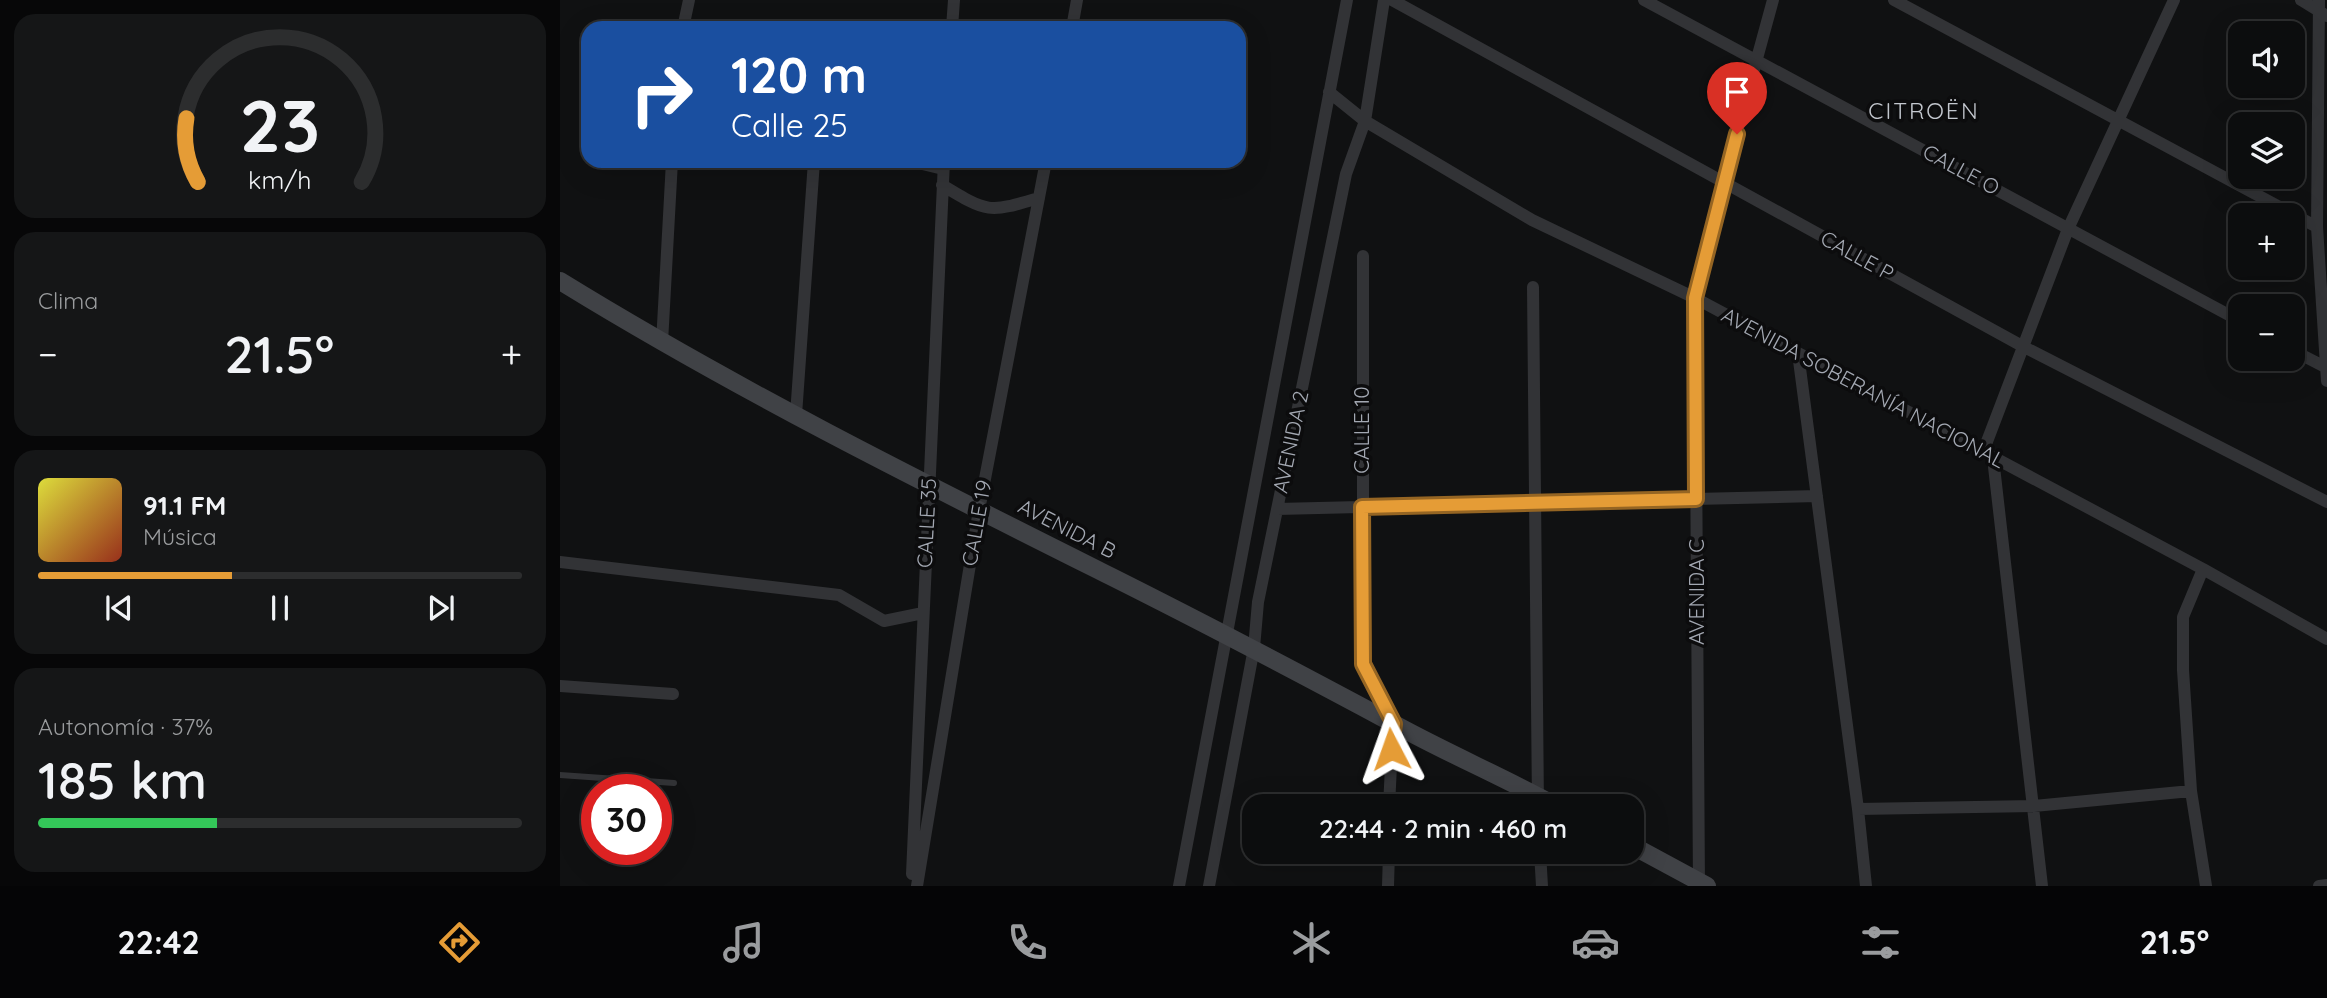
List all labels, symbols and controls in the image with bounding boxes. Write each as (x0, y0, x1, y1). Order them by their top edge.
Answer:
map controls (2228, 21, 2305, 371)
button: sound (2228, 21, 2305, 98)
text: 120 m (731, 44, 867, 105)
icon: right (616, 49, 707, 140)
pin (1707, 62, 1767, 134)
icon: arrive (1718, 73, 1756, 111)
text: 23 (240, 79, 320, 170)
district label: CITROËN (1868, 96, 1980, 125)
text: Calle 25 (731, 105, 848, 145)
button: layers (2228, 112, 2305, 189)
street label: CALLE O (1919, 138, 2004, 200)
text: km/h (248, 164, 312, 195)
button: + (2228, 203, 2305, 280)
street label: CALLE P (1816, 224, 1899, 286)
text: Clima (38, 286, 98, 315)
button: − (2228, 294, 2305, 371)
street label: AVENIDA SOBERANÍA NACIONAL (1717, 301, 2010, 473)
text: 21.5° (224, 321, 334, 386)
text: − (38, 330, 58, 378)
text: + (501, 330, 522, 378)
street label: CALLE 10 (1348, 386, 1374, 474)
street label: AVENIDA 2 (1266, 388, 1314, 495)
street label: CALLE 35 (911, 477, 941, 568)
street label: CALLE 19 (956, 478, 996, 568)
text: 91.1 FM (143, 489, 226, 522)
street label: AVENIDA B (1014, 492, 1121, 564)
text: Música (143, 522, 217, 551)
street label: AVENIDA C (1683, 539, 1709, 645)
icon: previous (100, 589, 138, 627)
icon: pause (261, 589, 299, 627)
icon: next (422, 589, 460, 627)
text: Autonomía · 37% (38, 712, 213, 741)
position arrow (1354, 712, 1428, 786)
text: 185 km (38, 747, 207, 812)
speed limit sign: 30 (581, 774, 672, 865)
text: 22:44 · 2 min · 460 m (1319, 812, 1567, 845)
icon: directions (435, 918, 484, 967)
icon: music (719, 918, 768, 967)
icon: phone (1003, 918, 1052, 967)
icon: climate (1287, 918, 1336, 967)
icon: car (1571, 918, 1620, 967)
icon: filters (1856, 918, 1905, 967)
text: 22:42 (118, 922, 200, 962)
text: 21.5° (2140, 922, 2209, 962)

